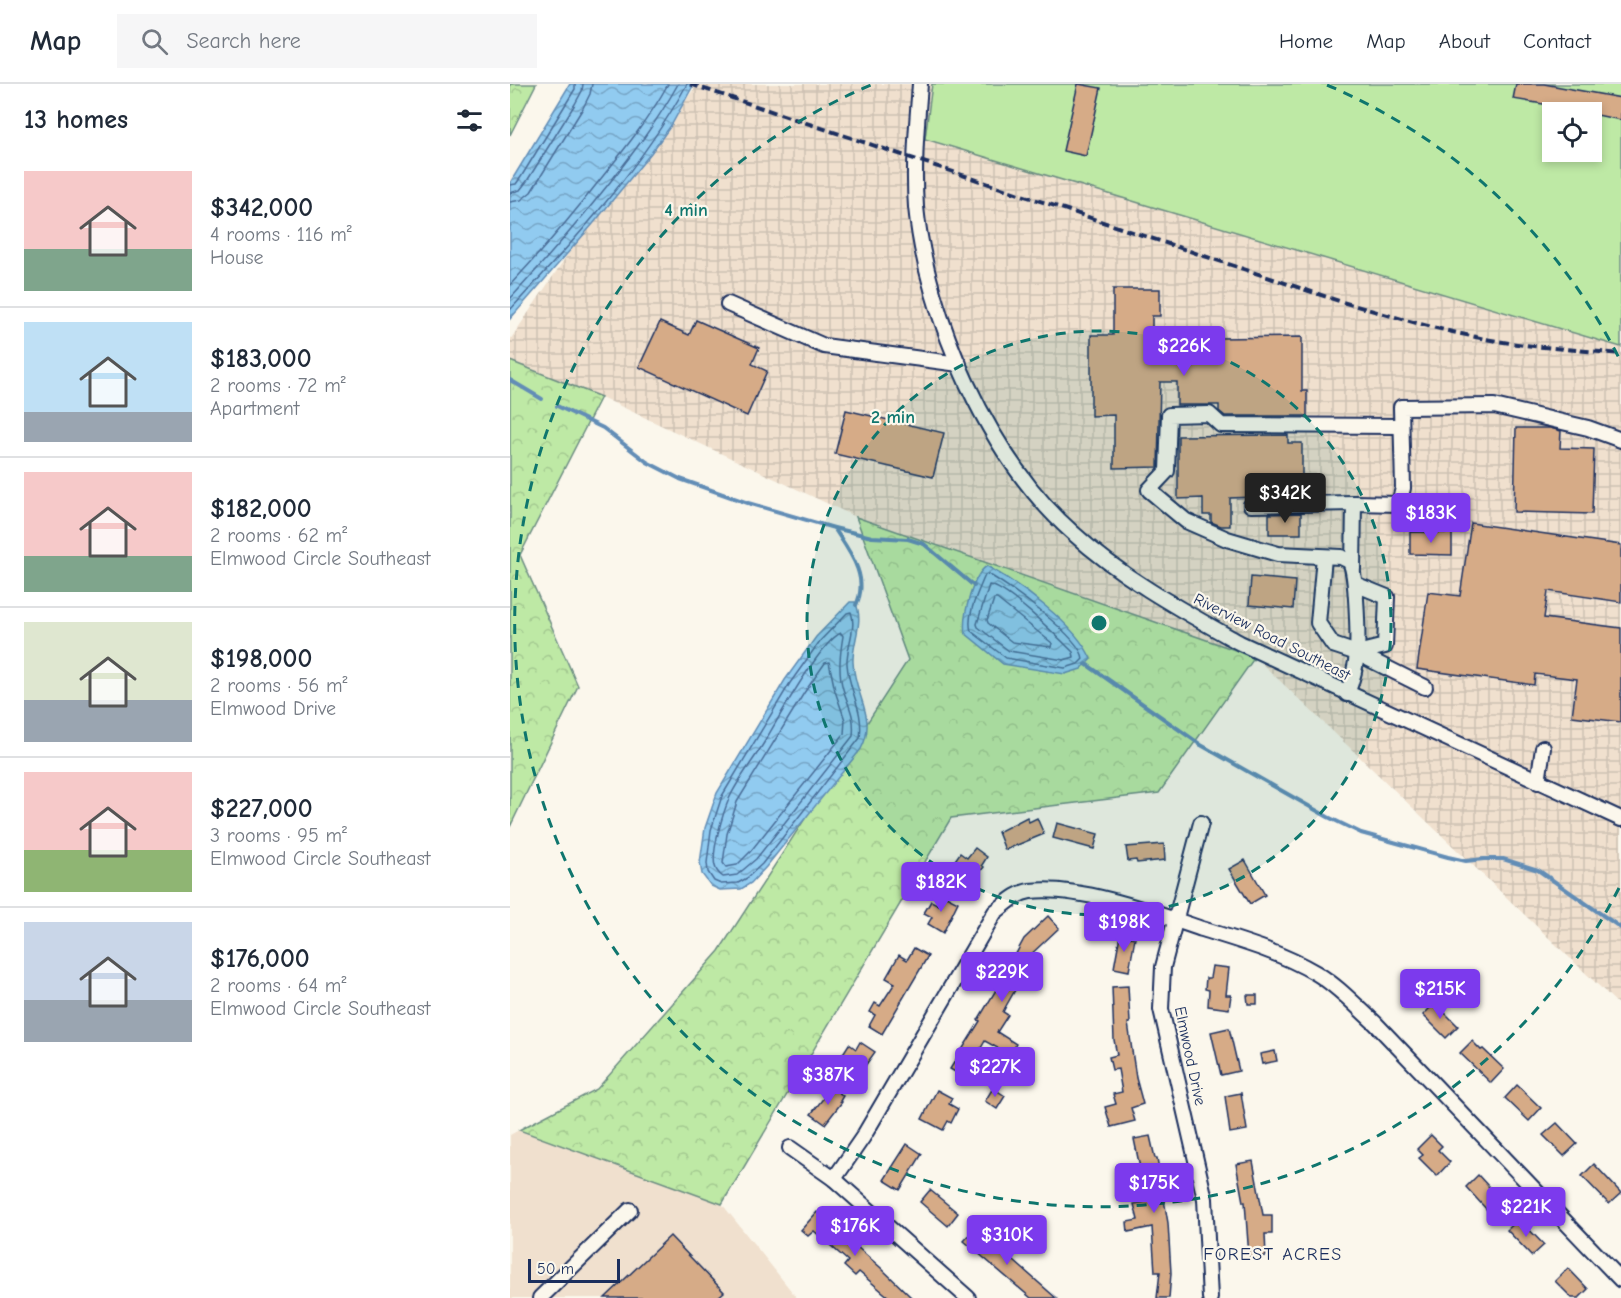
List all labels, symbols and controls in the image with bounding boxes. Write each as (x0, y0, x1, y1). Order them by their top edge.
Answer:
search box (117, 14, 537, 68)
text: Map (30, 25, 81, 57)
icon: search (138, 25, 171, 58)
text: Search here (186, 28, 301, 54)
text: Home (1279, 29, 1333, 53)
text: Map (1366, 29, 1406, 53)
text: About (1439, 29, 1490, 53)
text: Contact (1523, 29, 1591, 53)
map controls (1542, 102, 1602, 162)
button: locate (1542, 102, 1602, 162)
icon: filters (453, 104, 486, 137)
text: 13 homes (24, 105, 128, 135)
text: $342,000 (210, 193, 313, 223)
icon: home (72, 195, 144, 267)
text: 4 min (664, 200, 708, 221)
text: 4 rooms · 116 m² (210, 223, 352, 246)
text: House (210, 246, 264, 269)
pin: $226K (1142, 326, 1226, 377)
text: $226K (1157, 334, 1211, 357)
text: $183,000 (210, 344, 312, 374)
icon: home (72, 346, 144, 418)
text: 2 rooms · 72 m² (210, 374, 346, 397)
text: Apartment (210, 397, 300, 420)
text: 2 min (871, 407, 915, 428)
pin: $342K (1243, 473, 1327, 524)
text: $342K (1259, 481, 1311, 504)
pin: $183K (1389, 493, 1473, 544)
text: $182,000 (210, 494, 312, 524)
icon: home (72, 496, 144, 568)
text: $183K (1405, 501, 1457, 524)
text: 2 rooms · 62 m² (210, 524, 347, 547)
text: Elmwood Circle Southeast (210, 547, 431, 570)
street label: Riverview Road Southeast (1191, 590, 1354, 685)
centre of rings (1089, 613, 1109, 633)
text: $198,000 (210, 644, 312, 674)
icon: home (72, 646, 144, 718)
text: 2 rooms · 56 m² (210, 674, 348, 697)
text: Elmwood Drive (210, 697, 336, 720)
text: $227,000 (210, 794, 313, 824)
icon: home (72, 796, 144, 868)
text: 3 rooms · 95 m² (210, 824, 347, 847)
text: Elmwood Circle Southeast (210, 847, 431, 870)
pin: $182K (899, 862, 983, 913)
text: $182K (915, 870, 967, 893)
pin: $198K (1082, 902, 1166, 953)
text: $198K (1098, 910, 1150, 933)
text: $176,000 (210, 944, 310, 974)
icon: home (72, 946, 144, 1018)
pin: $229K (960, 952, 1044, 1003)
text: $229K (975, 960, 1029, 983)
pin: $215K (1398, 969, 1482, 1020)
text: 2 rooms · 64 m² (210, 974, 346, 997)
text: $215K (1414, 977, 1466, 1000)
text: Elmwood Circle Southeast (210, 997, 431, 1020)
street label: Elmwood Drive (1171, 1005, 1209, 1107)
pin: $227K (953, 1047, 1037, 1098)
pin: $387K (786, 1055, 870, 1106)
text: $227K (969, 1055, 1021, 1078)
text: $387K (802, 1063, 854, 1086)
pin: $175K (1112, 1163, 1196, 1214)
text: $175K (1129, 1171, 1179, 1194)
pin: $221K (1484, 1187, 1568, 1238)
text: $221K (1500, 1195, 1552, 1218)
pin: $176K (813, 1206, 897, 1257)
text: $176K (830, 1214, 880, 1237)
pin: $310K (965, 1215, 1049, 1266)
text: $310K (981, 1223, 1033, 1246)
district label: FOREST ACRES (1203, 1244, 1343, 1265)
scale bar (528, 1256, 620, 1284)
text: 50 m (537, 1260, 574, 1278)

